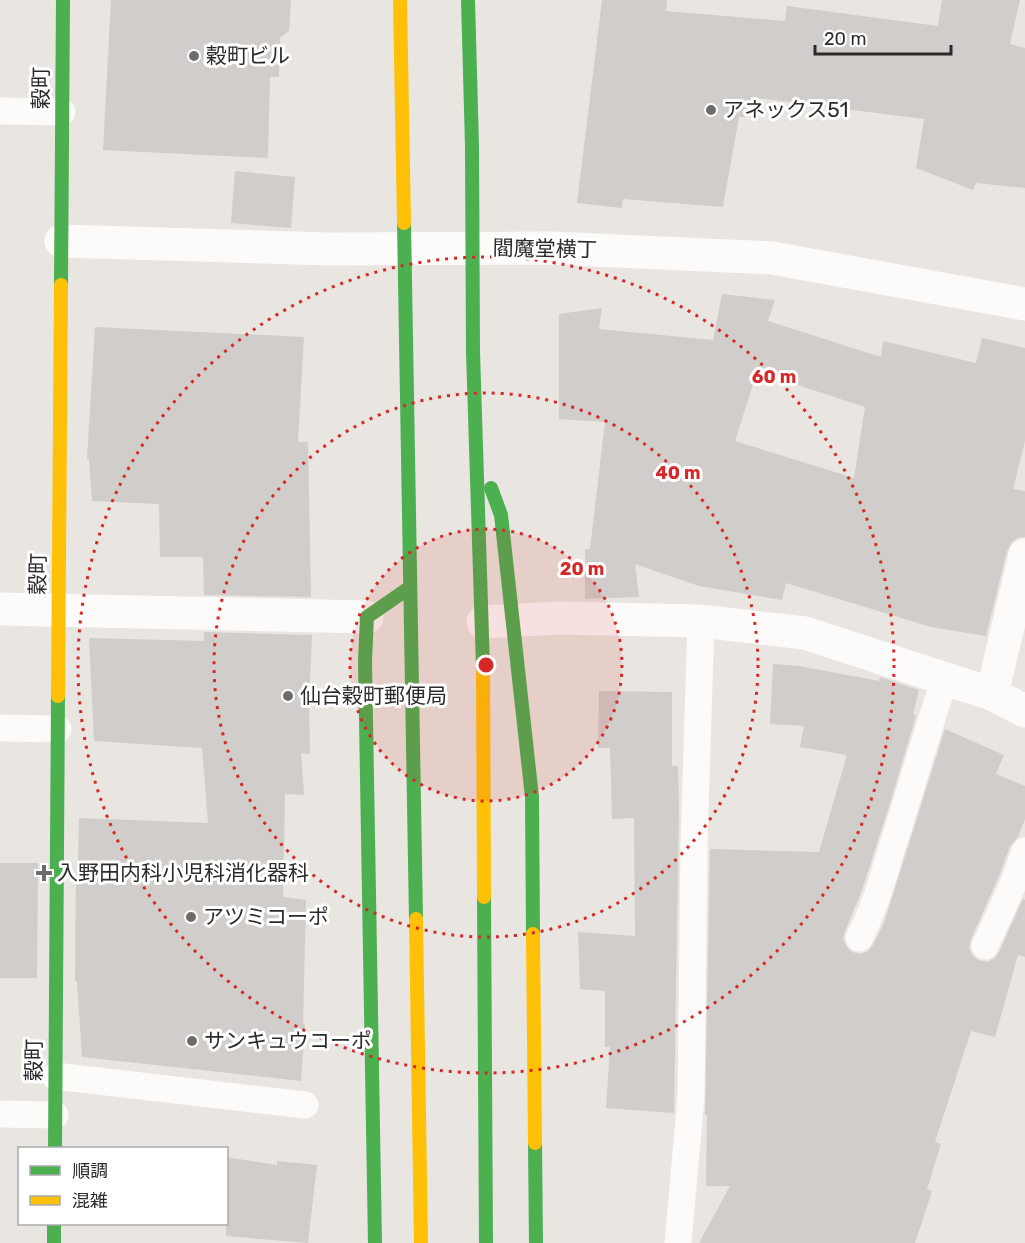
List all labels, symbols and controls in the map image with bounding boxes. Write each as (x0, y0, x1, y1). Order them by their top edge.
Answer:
scale bar (815, 18, 952, 56)
text: 20 m (824, 28, 866, 50)
place label: 穀町ビル (206, 43, 290, 68)
marker: 穀町ビル (187, 49, 201, 63)
street label: 穀町 (28, 67, 53, 109)
place label: アネックス51 (723, 97, 849, 122)
marker: アネックス51 (704, 103, 718, 117)
street label: 閻魔堂横丁 (492, 235, 598, 262)
text: 60 m (752, 366, 796, 388)
text: 40 m (656, 462, 700, 484)
street label: 穀町 (25, 553, 50, 595)
text: 20 m (560, 558, 604, 580)
centre of rings (476, 655, 496, 675)
place label: 仙台穀町郵便局 (300, 683, 447, 708)
marker: 仙台穀町郵便局 (281, 689, 295, 703)
place label: 入野田内科小児科消化器科 (57, 860, 309, 885)
marker: 入野田内科小児科消化器科 (35, 864, 53, 882)
place label: アツミコーポ (203, 904, 329, 929)
marker: アツミコーポ (184, 910, 198, 924)
place label: サンキュウコーポ (204, 1028, 372, 1053)
marker: サンキュウコーポ (185, 1034, 199, 1048)
street label: 穀町 (21, 1039, 46, 1081)
legend (18, 1147, 228, 1225)
text: 順調 (72, 1160, 108, 1182)
text: 混雑 (72, 1190, 108, 1212)

